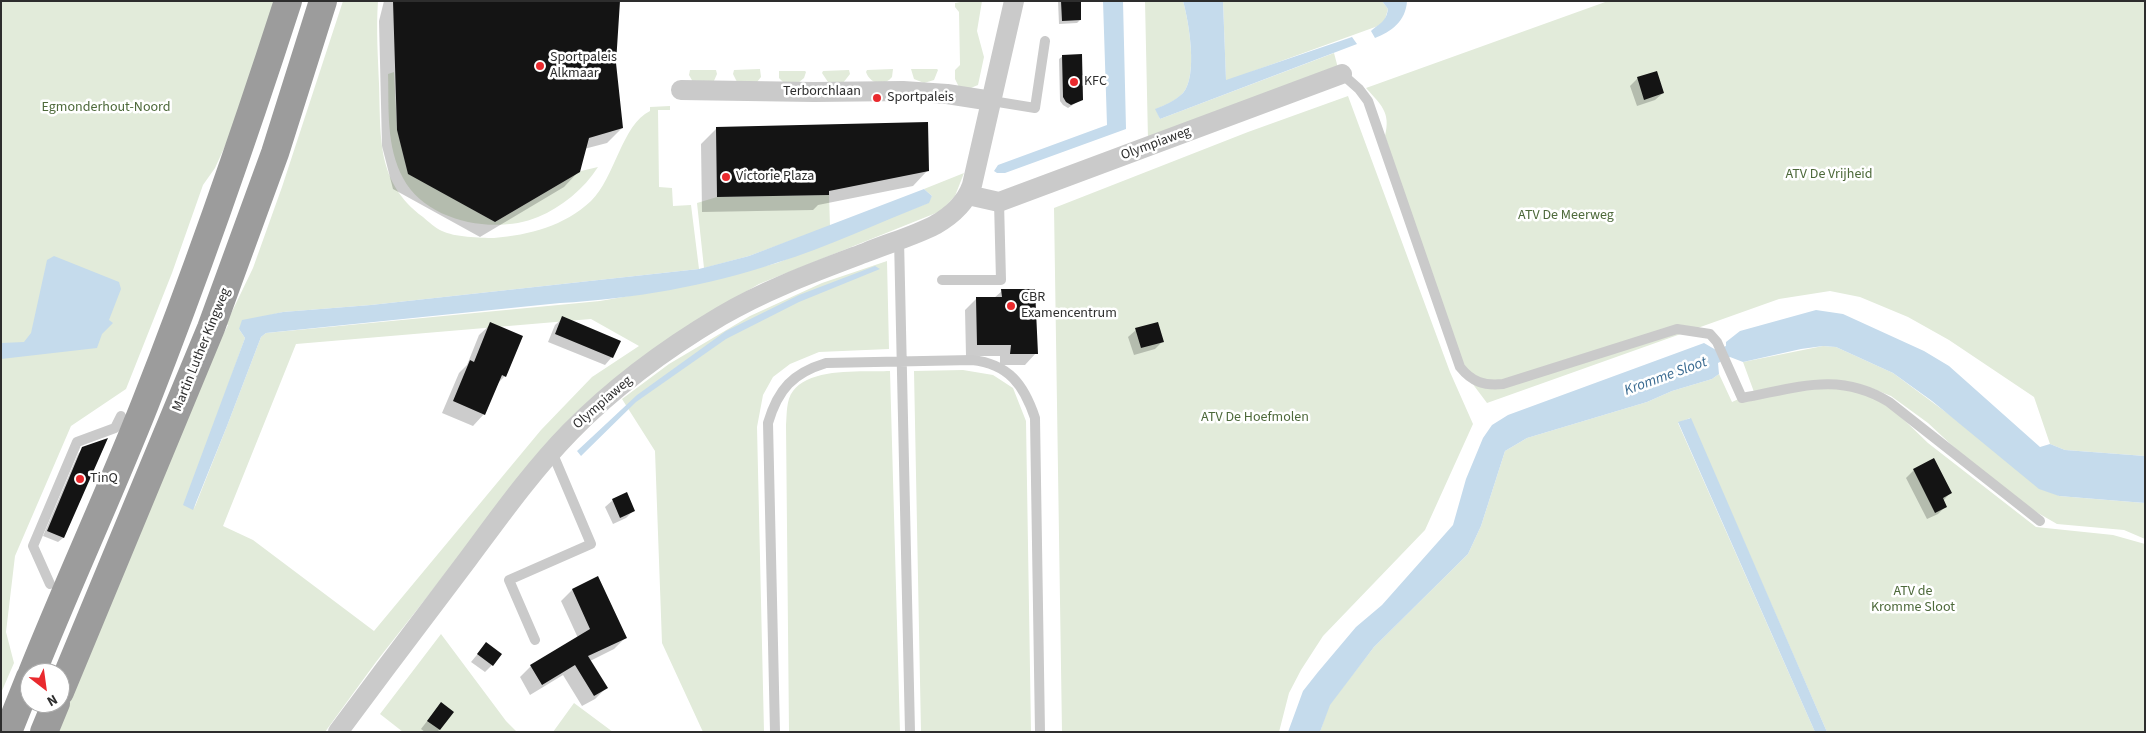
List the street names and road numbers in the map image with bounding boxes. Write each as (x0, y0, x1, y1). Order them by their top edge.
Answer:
street label: Terborchlaan (783, 84, 861, 100)
street label: Olympiaweg (1119, 124, 1193, 164)
street label: Martin Luther Kingweg (169, 286, 235, 414)
street label: Olympiaweg (570, 373, 636, 433)

